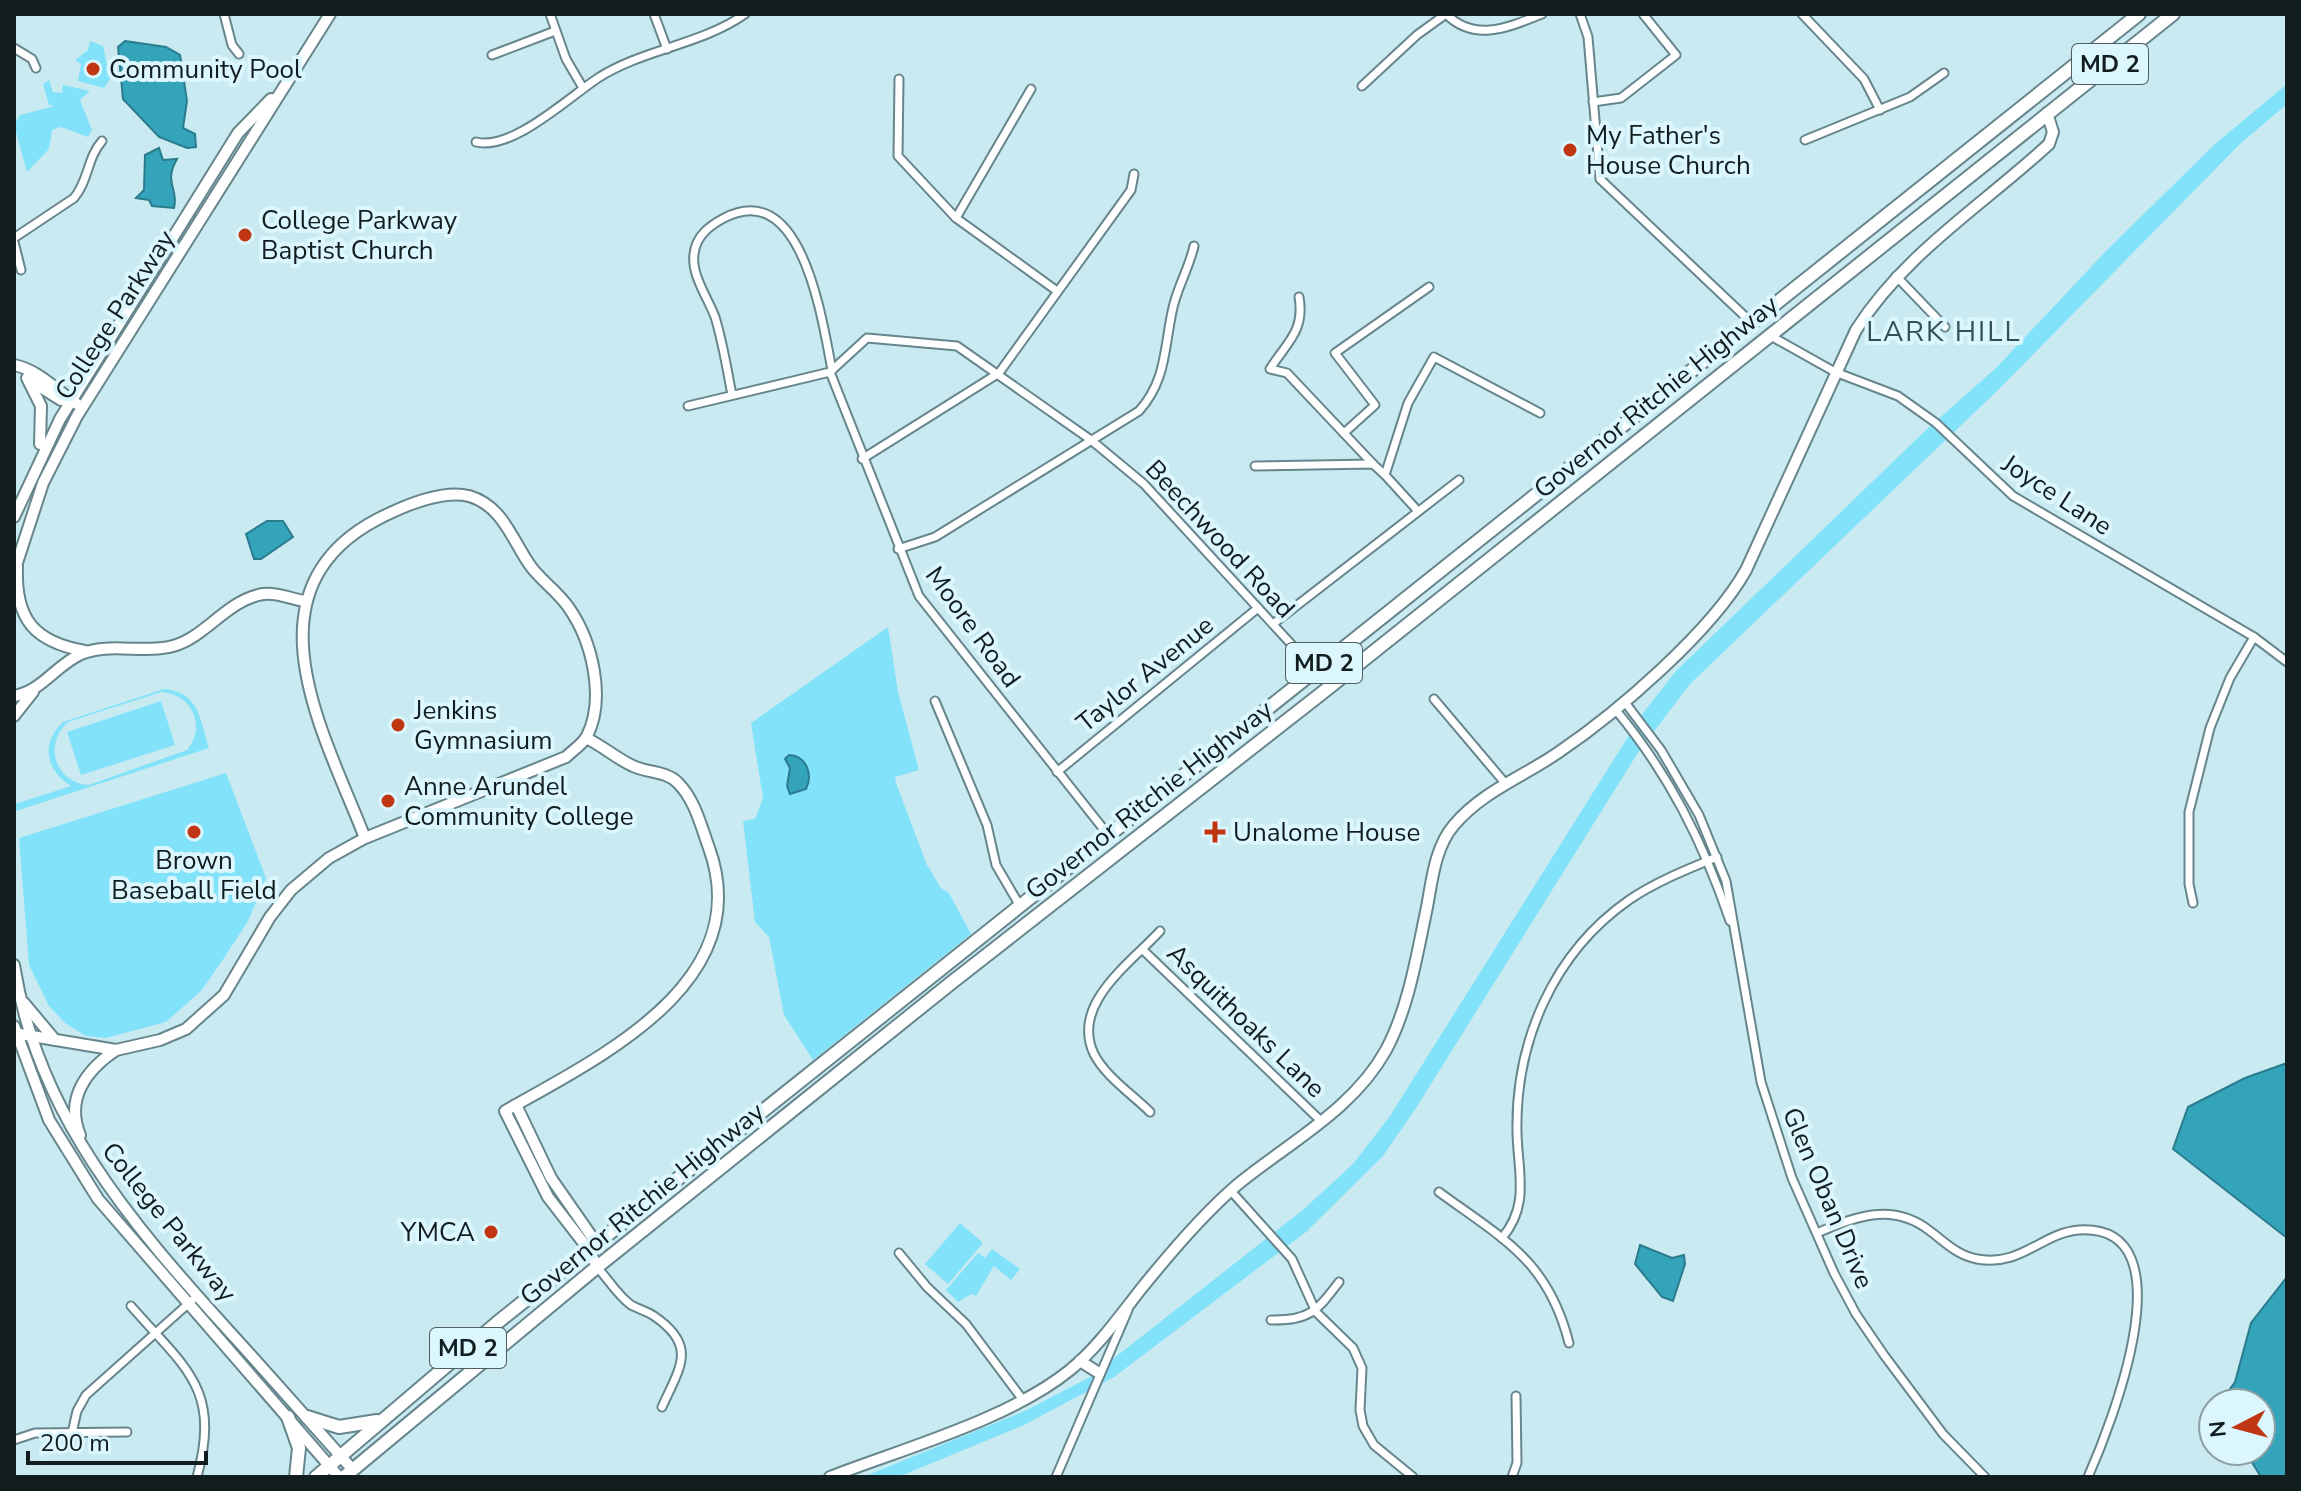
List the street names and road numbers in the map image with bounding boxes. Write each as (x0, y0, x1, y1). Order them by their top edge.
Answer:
road number: MD 2 (2072, 44, 2148, 84)
street label: College Parkway (47, 223, 183, 407)
street label: Governor Ritchie Highway (1527, 287, 1786, 506)
street label: Joyce Lane (1994, 446, 2119, 544)
street label: Beechwood Road (1137, 452, 1303, 626)
street label: Moore Road (917, 560, 1029, 694)
street label: Taylor Avenue (1069, 608, 1221, 740)
road number: MD 2 (1286, 643, 1362, 683)
street label: Governor Ritchie Highway (1018, 692, 1280, 908)
street label: Asquithoaks Lane (1159, 936, 1333, 1106)
street label: Governor Ritchie Highway (513, 1094, 772, 1313)
street label: Glen Oban Drive (1774, 1102, 1882, 1294)
street label: College Parkway (94, 1135, 245, 1310)
road number: MD 2 (430, 1328, 506, 1368)

